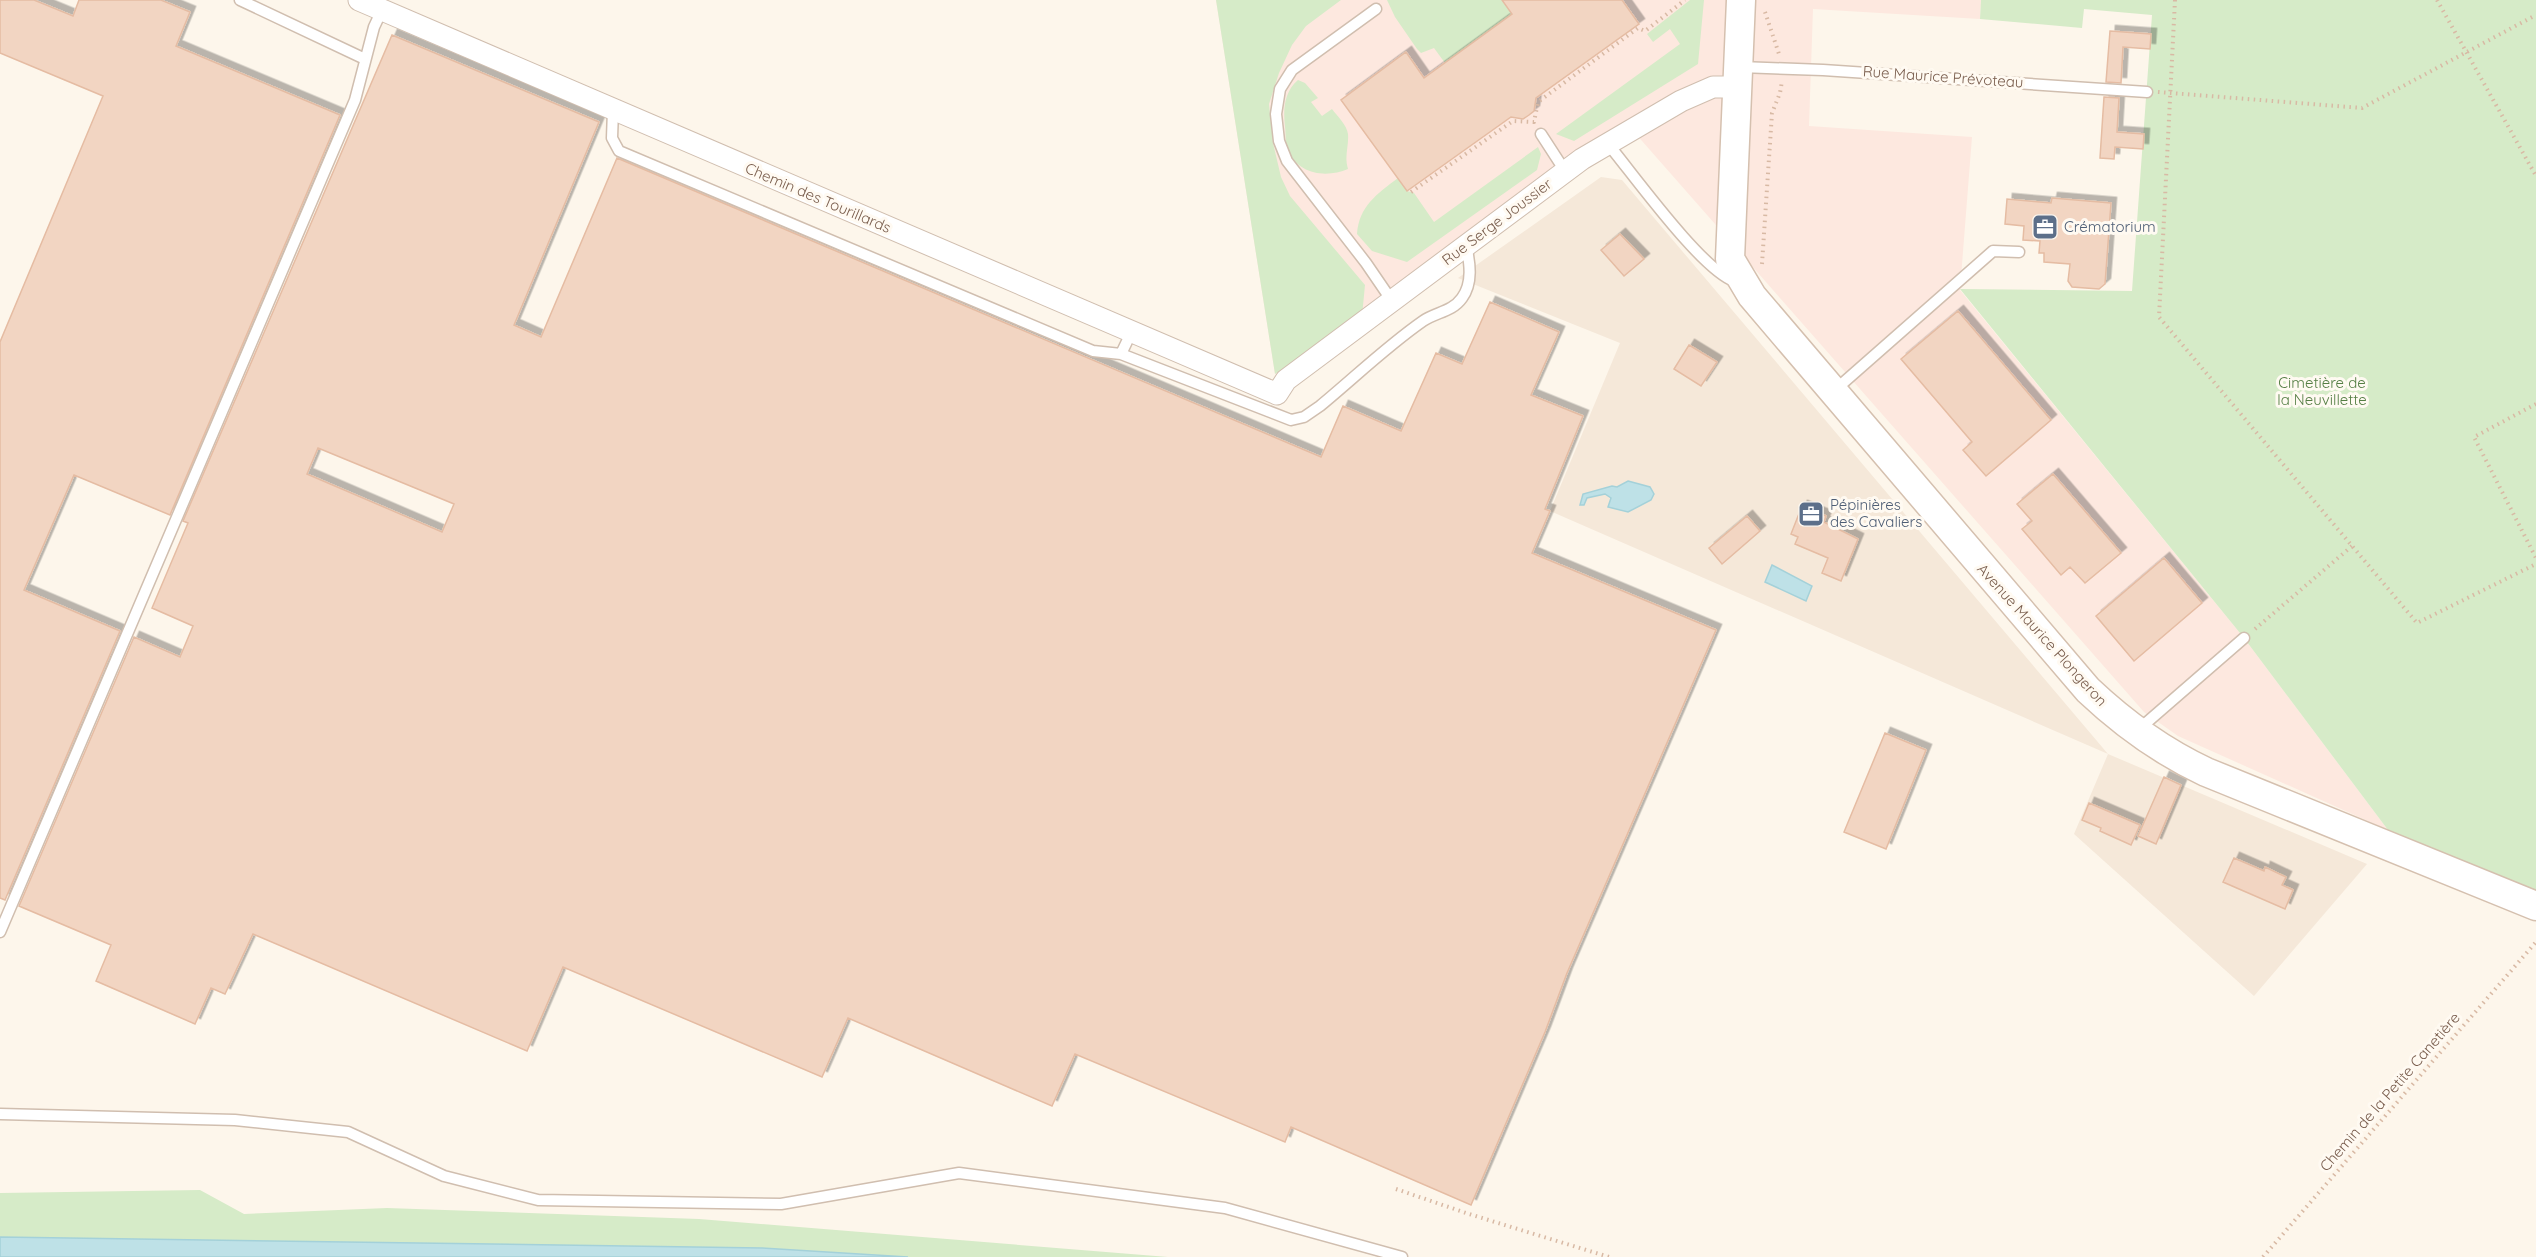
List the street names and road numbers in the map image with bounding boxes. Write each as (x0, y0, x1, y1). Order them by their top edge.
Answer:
street label: Rue Maurice Prévoteau (1862, 61, 2024, 92)
street label: Chemin des Tourillards (742, 158, 894, 237)
street label: Rue Serge Joussier (1438, 174, 1556, 269)
street label: Avenue Maurice Plongeron (1973, 559, 2111, 710)
street label: Chemin de la Petite Canetière (2315, 1008, 2464, 1175)

